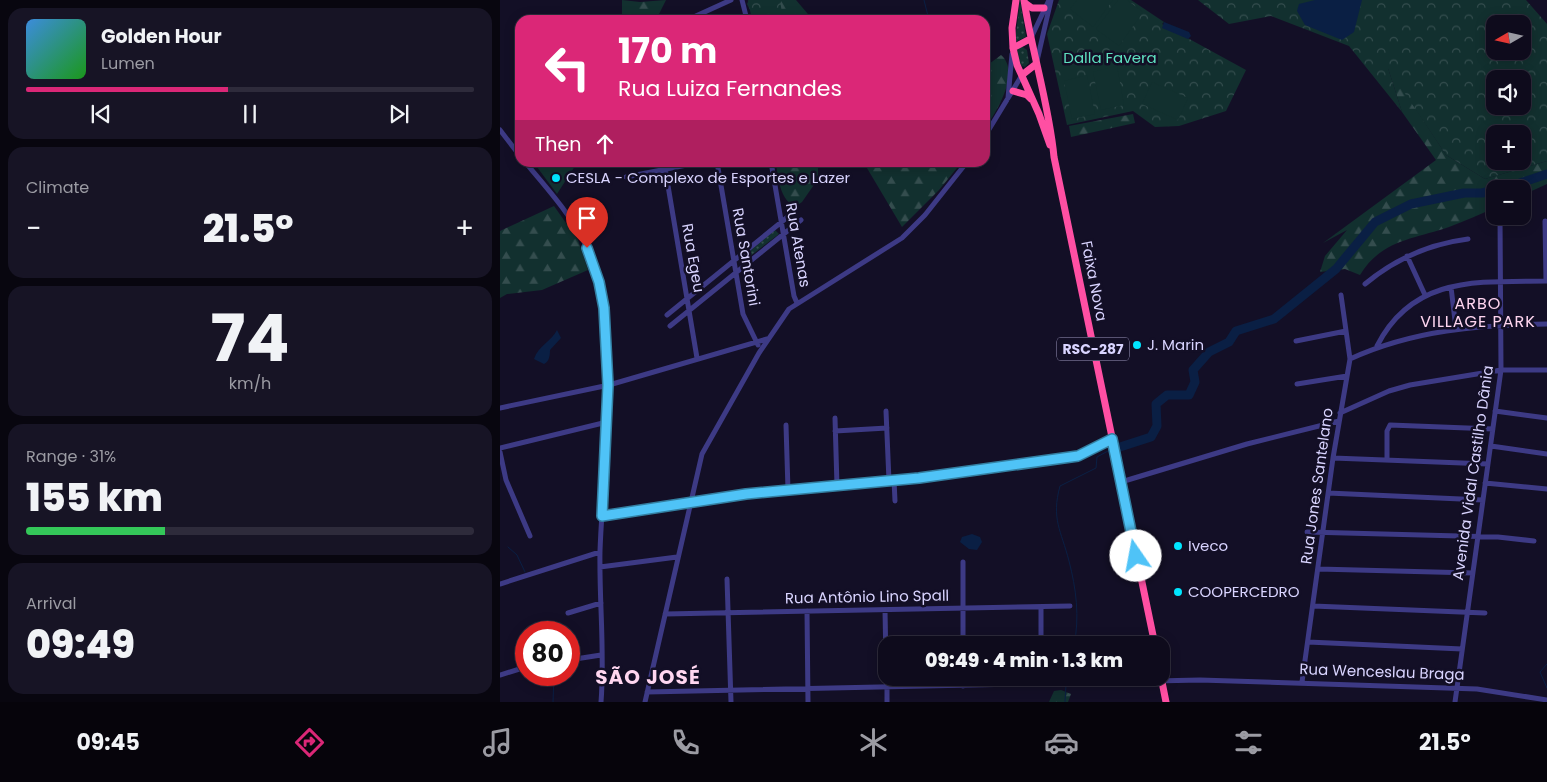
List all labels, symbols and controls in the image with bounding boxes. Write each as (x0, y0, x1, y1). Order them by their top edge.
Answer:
north arrow (1486, 15, 1531, 60)
map controls (1486, 15, 1531, 225)
text: Golden Hour (101, 23, 222, 50)
text: 170 m (618, 26, 717, 75)
icon: left (535, 35, 600, 100)
park label: Dalla Favera (1063, 47, 1157, 68)
text: Lumen (101, 52, 155, 75)
button: sound (1486, 70, 1531, 115)
text: Rua Luiza Fernandes (618, 73, 842, 104)
icon: previous (87, 100, 115, 128)
icon: pause (236, 100, 264, 128)
icon: next (385, 100, 413, 128)
button: + (1486, 125, 1531, 170)
icon: ahead (591, 130, 619, 158)
text: Then (535, 131, 581, 158)
place label: CESLA - Complexo de Esportes e Lazer (566, 167, 850, 188)
marker: CESLA - Complexo de Esportes e Lazer (550, 172, 562, 184)
text: Climate (26, 176, 89, 199)
button: − (1486, 180, 1531, 225)
pin (566, 197, 608, 248)
street label: Rua Atenas (781, 201, 816, 289)
text: 21.5° (203, 202, 294, 255)
icon: arrive (573, 204, 601, 232)
street label: Rua Santorini (728, 206, 765, 308)
text: − (26, 209, 41, 248)
text: + (455, 209, 474, 248)
street label: Rua Egeu (677, 222, 710, 294)
street label: Faixa Nova (1076, 239, 1113, 323)
district label: ARBO VILLAGE PARK (1420, 292, 1536, 333)
text: 74 (211, 293, 289, 384)
place label: J. Marin (1147, 334, 1204, 355)
road number: RSC-287 (1057, 338, 1129, 360)
marker: J. Marin (1131, 339, 1143, 351)
street label: Avenida Vidal Castilho Dânia (1447, 364, 1498, 582)
text: km/h (229, 372, 271, 395)
street label: Rua Jones Santelano (1295, 406, 1338, 565)
text: Range · 31% (26, 445, 116, 468)
text: 155 km (26, 471, 163, 524)
position arrow (1109, 529, 1161, 581)
place label: Iveco (1188, 535, 1228, 556)
marker: Iveco (1172, 540, 1184, 552)
place label: COOPERCEDRO (1188, 581, 1300, 602)
street label: Rua Antônio Lino Spall (785, 585, 949, 608)
marker: COOPERCEDRO (1172, 586, 1184, 598)
text: Arrival (26, 592, 76, 615)
text: 09:49 (26, 618, 135, 671)
speed limit sign: 80 (515, 621, 580, 686)
text: 09:49 · 4 min · 1.3 km (925, 647, 1123, 674)
street label: Rua Wenceslau Braga (1299, 658, 1465, 685)
district label: SÃO JOSÉ (595, 663, 701, 691)
icon: directions (292, 725, 327, 760)
icon: music (480, 725, 515, 760)
icon: phone (668, 725, 703, 760)
icon: climate (856, 725, 891, 760)
icon: car (1044, 725, 1079, 760)
icon: filters (1231, 725, 1266, 760)
text: 09:45 (76, 727, 140, 758)
text: 21.5° (1419, 727, 1471, 758)

